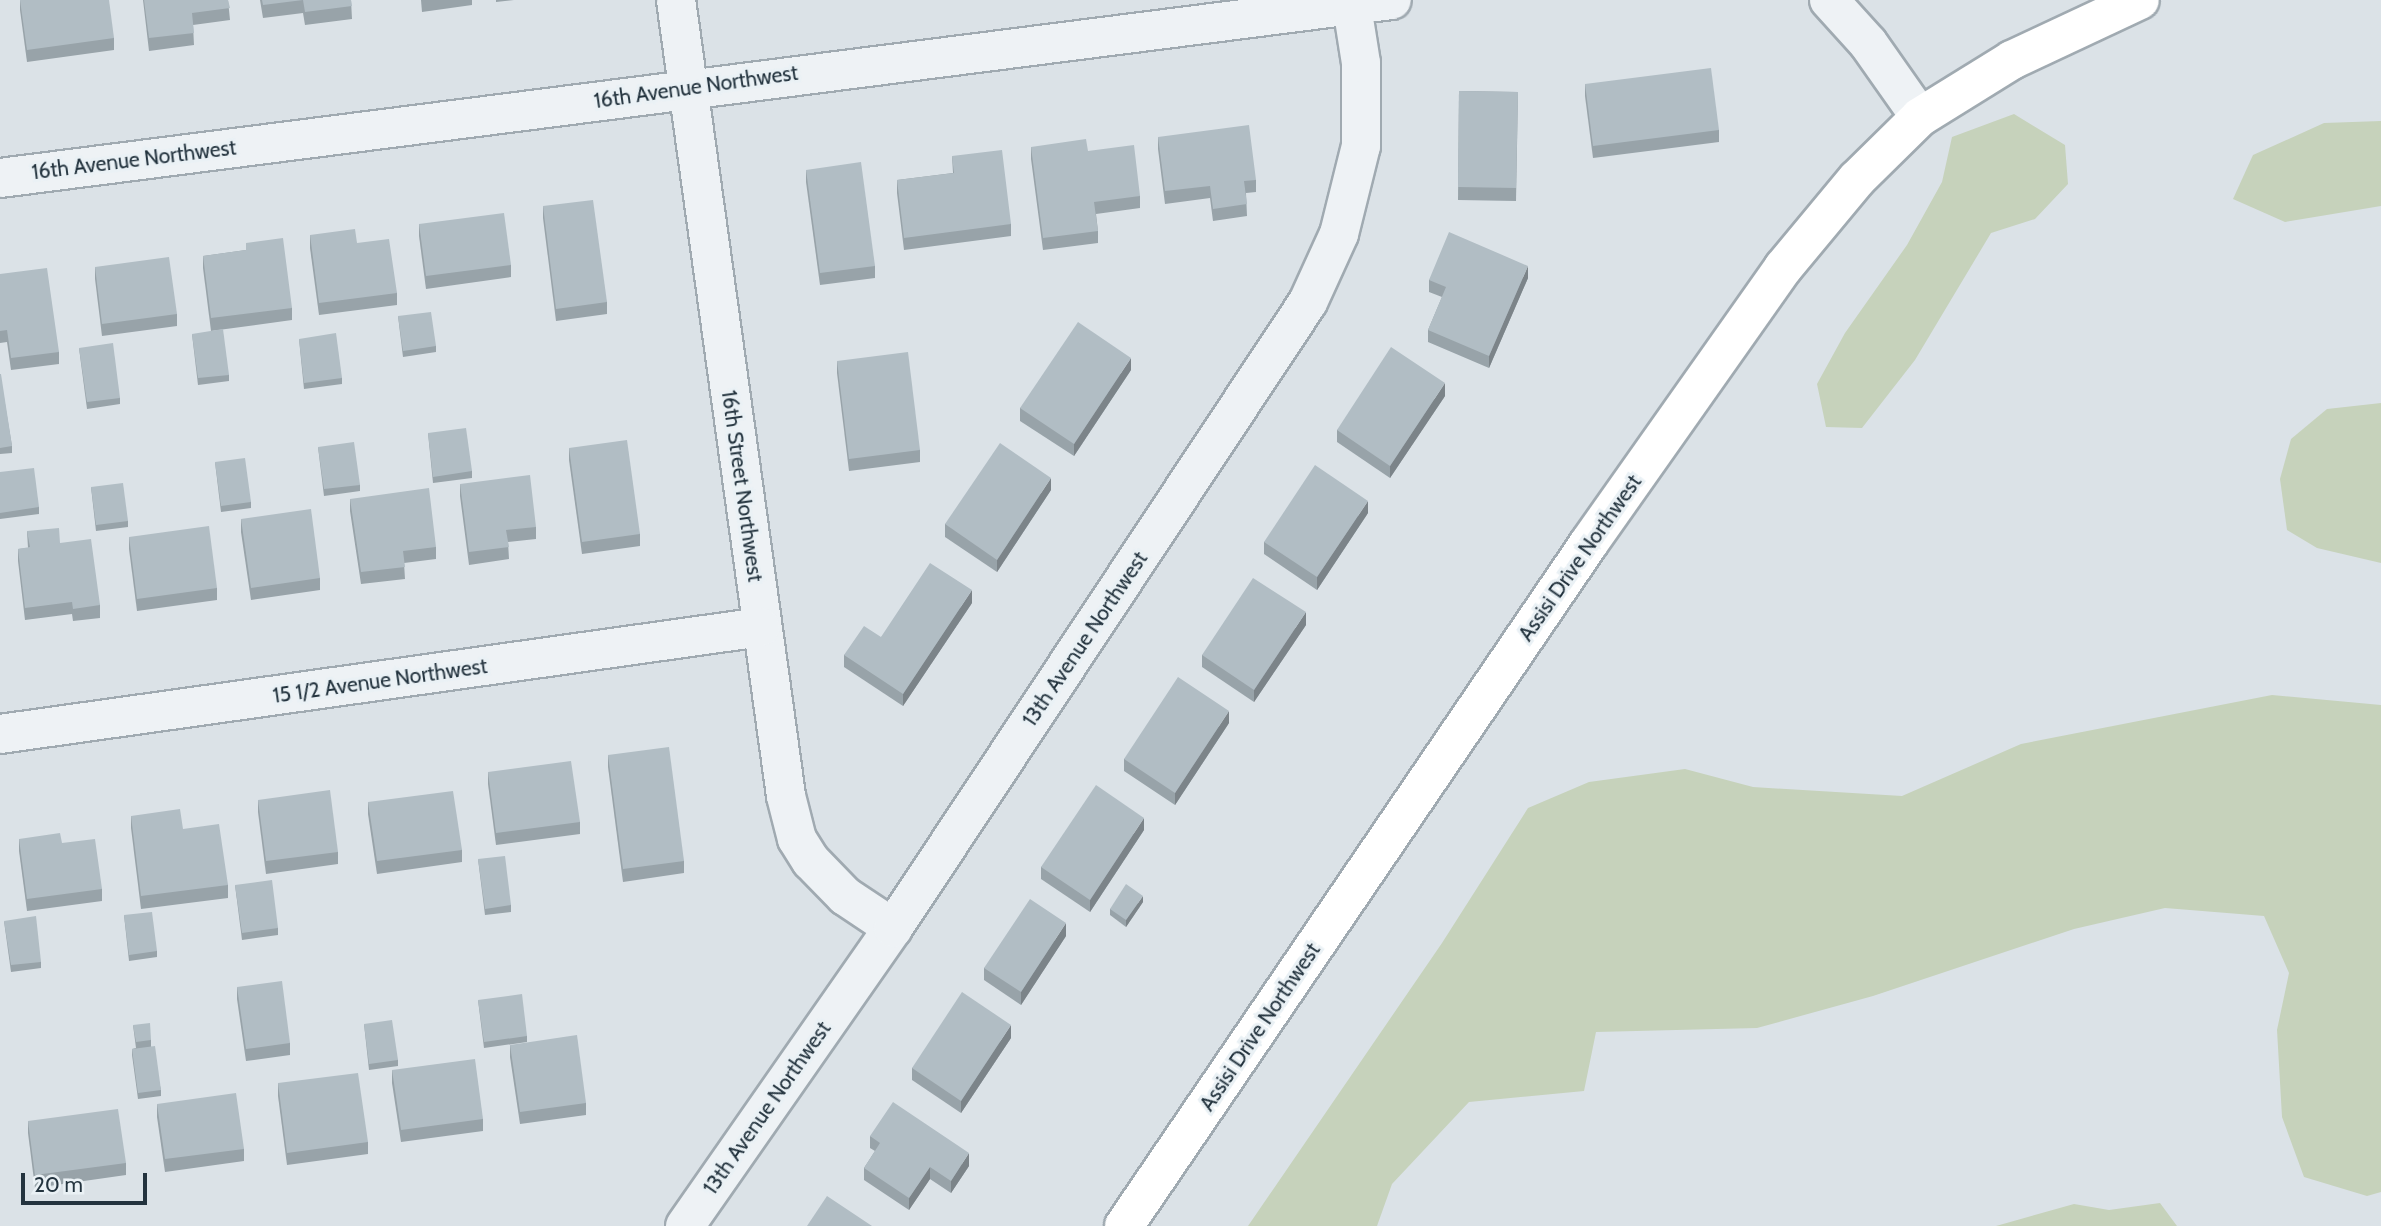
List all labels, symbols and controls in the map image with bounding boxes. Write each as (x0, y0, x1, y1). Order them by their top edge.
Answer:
street label: 16th Avenue Northwest (592, 60, 800, 114)
street label: 16th Avenue Northwest (30, 135, 238, 185)
street label: 16th Street Northwest (716, 389, 768, 583)
street label: Assisi Drive Northwest (1513, 470, 1647, 646)
street label: 13th Avenue Northwest (1017, 547, 1153, 731)
street label: 15 1/2 Avenue Northwest (271, 653, 489, 709)
street label: Assisi Drive Northwest (1194, 938, 1326, 1116)
street label: 13th Avenue Northwest (698, 1017, 836, 1199)
scale bar (24, 1160, 150, 1204)
text: 20 m (34, 1172, 83, 1197)

